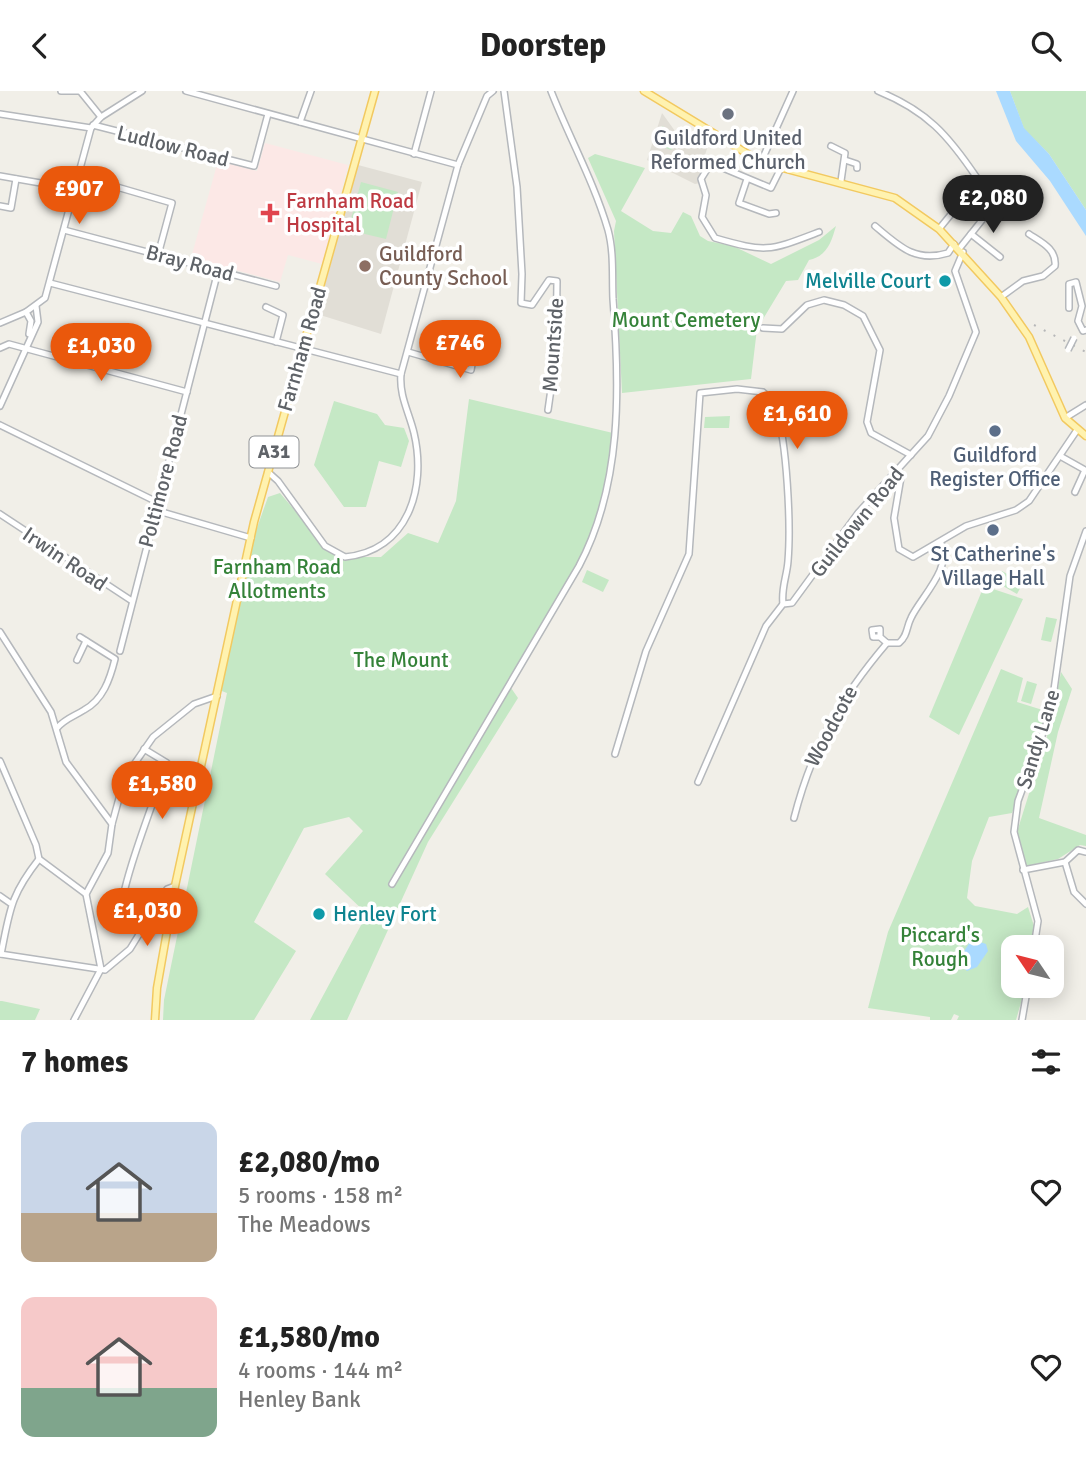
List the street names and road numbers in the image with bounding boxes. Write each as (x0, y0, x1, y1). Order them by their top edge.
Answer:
street label: Ludlow Road (114, 120, 232, 172)
street label: Bray Road (143, 239, 237, 287)
street label: Farnham Road (272, 284, 332, 414)
street label: Mountside (537, 297, 569, 393)
street label: Poltimore Road (133, 412, 193, 550)
road number: A31 (250, 437, 298, 467)
street label: Guildown Road (805, 461, 909, 583)
street label: Irwin Road (18, 521, 112, 597)
street label: Woodcote (799, 681, 863, 771)
street label: Sandy Lane (1011, 686, 1065, 792)

